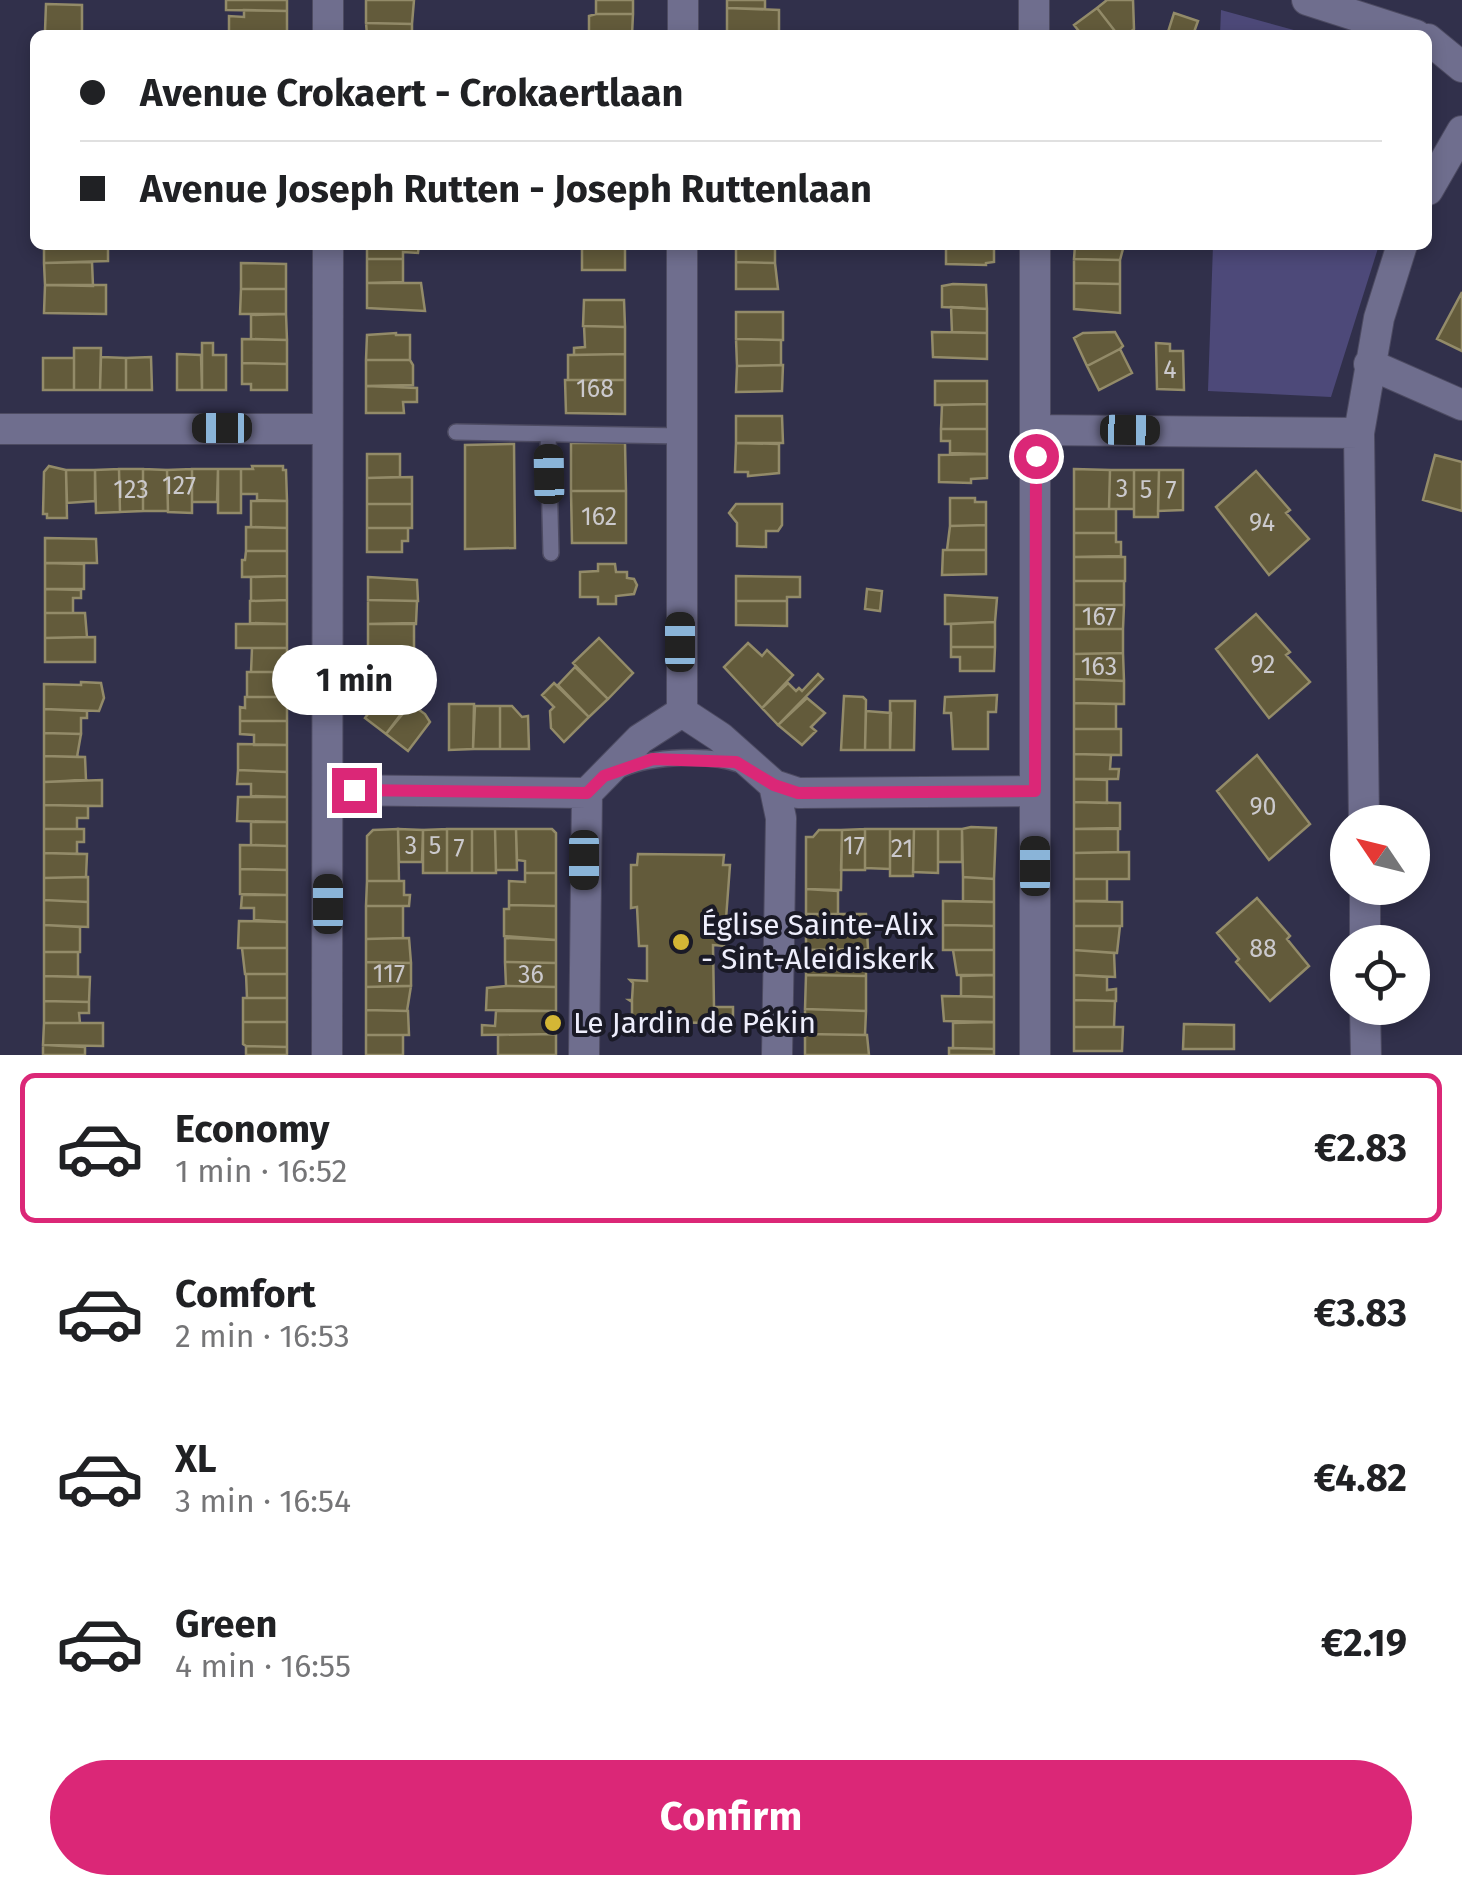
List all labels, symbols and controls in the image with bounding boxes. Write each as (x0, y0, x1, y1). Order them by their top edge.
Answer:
text: Avenue Crokaert - Crokaertlaan (140, 70, 683, 116)
text: Avenue Joseph Rutten - Joseph Ruttenlaan (140, 166, 872, 212)
house number: 4 (1163, 355, 1177, 385)
house number: 168 (576, 374, 614, 404)
car (192, 413, 252, 443)
car (1100, 414, 1160, 446)
route start (1014, 434, 1059, 479)
car (533, 444, 565, 504)
house number: 127 (162, 471, 196, 501)
house number: 3 (1116, 474, 1128, 504)
house number: 123 (113, 475, 149, 505)
house number: 5 (1140, 475, 1152, 505)
house number: 7 (1165, 475, 1177, 505)
house number: 162 (581, 502, 617, 532)
house number: 94 (1249, 508, 1275, 538)
house number: 167 (1082, 602, 1116, 632)
car (665, 612, 695, 672)
callout: 1 min (272, 645, 436, 715)
house number: 92 (1251, 650, 1275, 680)
house number: 163 (1081, 652, 1117, 682)
text: 1 min (316, 661, 393, 699)
route end (332, 768, 377, 813)
house number: 90 (1249, 792, 1277, 822)
north arrow (1330, 805, 1430, 905)
map controls (1330, 805, 1430, 1025)
car (569, 830, 599, 890)
house number: 3 (405, 831, 417, 861)
house number: 5 (429, 831, 441, 861)
house number: 17 (843, 831, 865, 861)
house number: 7 (453, 833, 465, 863)
house number: 21 (891, 834, 913, 864)
car (1020, 836, 1050, 896)
car (313, 874, 343, 934)
place label: Église Sainte-Alix - Sint-Aleidiskerk (701, 907, 935, 977)
button: locate (1330, 925, 1430, 1025)
marker: Église Sainte-Alix - Sint-Aleidiskerk (670, 931, 692, 953)
house number: 88 (1249, 934, 1277, 964)
house number: 117 (373, 959, 405, 989)
house number: 36 (518, 960, 544, 990)
place label: Le Jardin de Pékin (573, 1005, 816, 1041)
marker: Le Jardin de Pékin (542, 1012, 564, 1034)
icon: car (55, 1103, 145, 1193)
text: Economy (175, 1106, 330, 1152)
text: €2.83 (1314, 1125, 1407, 1171)
text: 1 min · 16:52 (175, 1152, 347, 1190)
icon: car (55, 1268, 145, 1358)
text: Comfort (175, 1271, 316, 1317)
text: €3.83 (1314, 1290, 1407, 1336)
text: 2 min · 16:53 (175, 1317, 350, 1355)
icon: car (55, 1433, 145, 1523)
text: XL (175, 1436, 217, 1482)
text: €4.82 (1314, 1455, 1407, 1501)
text: 3 min · 16:54 (175, 1482, 351, 1520)
icon: car (55, 1598, 145, 1688)
text: Green (175, 1601, 278, 1647)
text: €2.19 (1321, 1620, 1407, 1666)
text: 4 min · 16:55 (175, 1647, 351, 1685)
button: Confirm (50, 1760, 1412, 1875)

